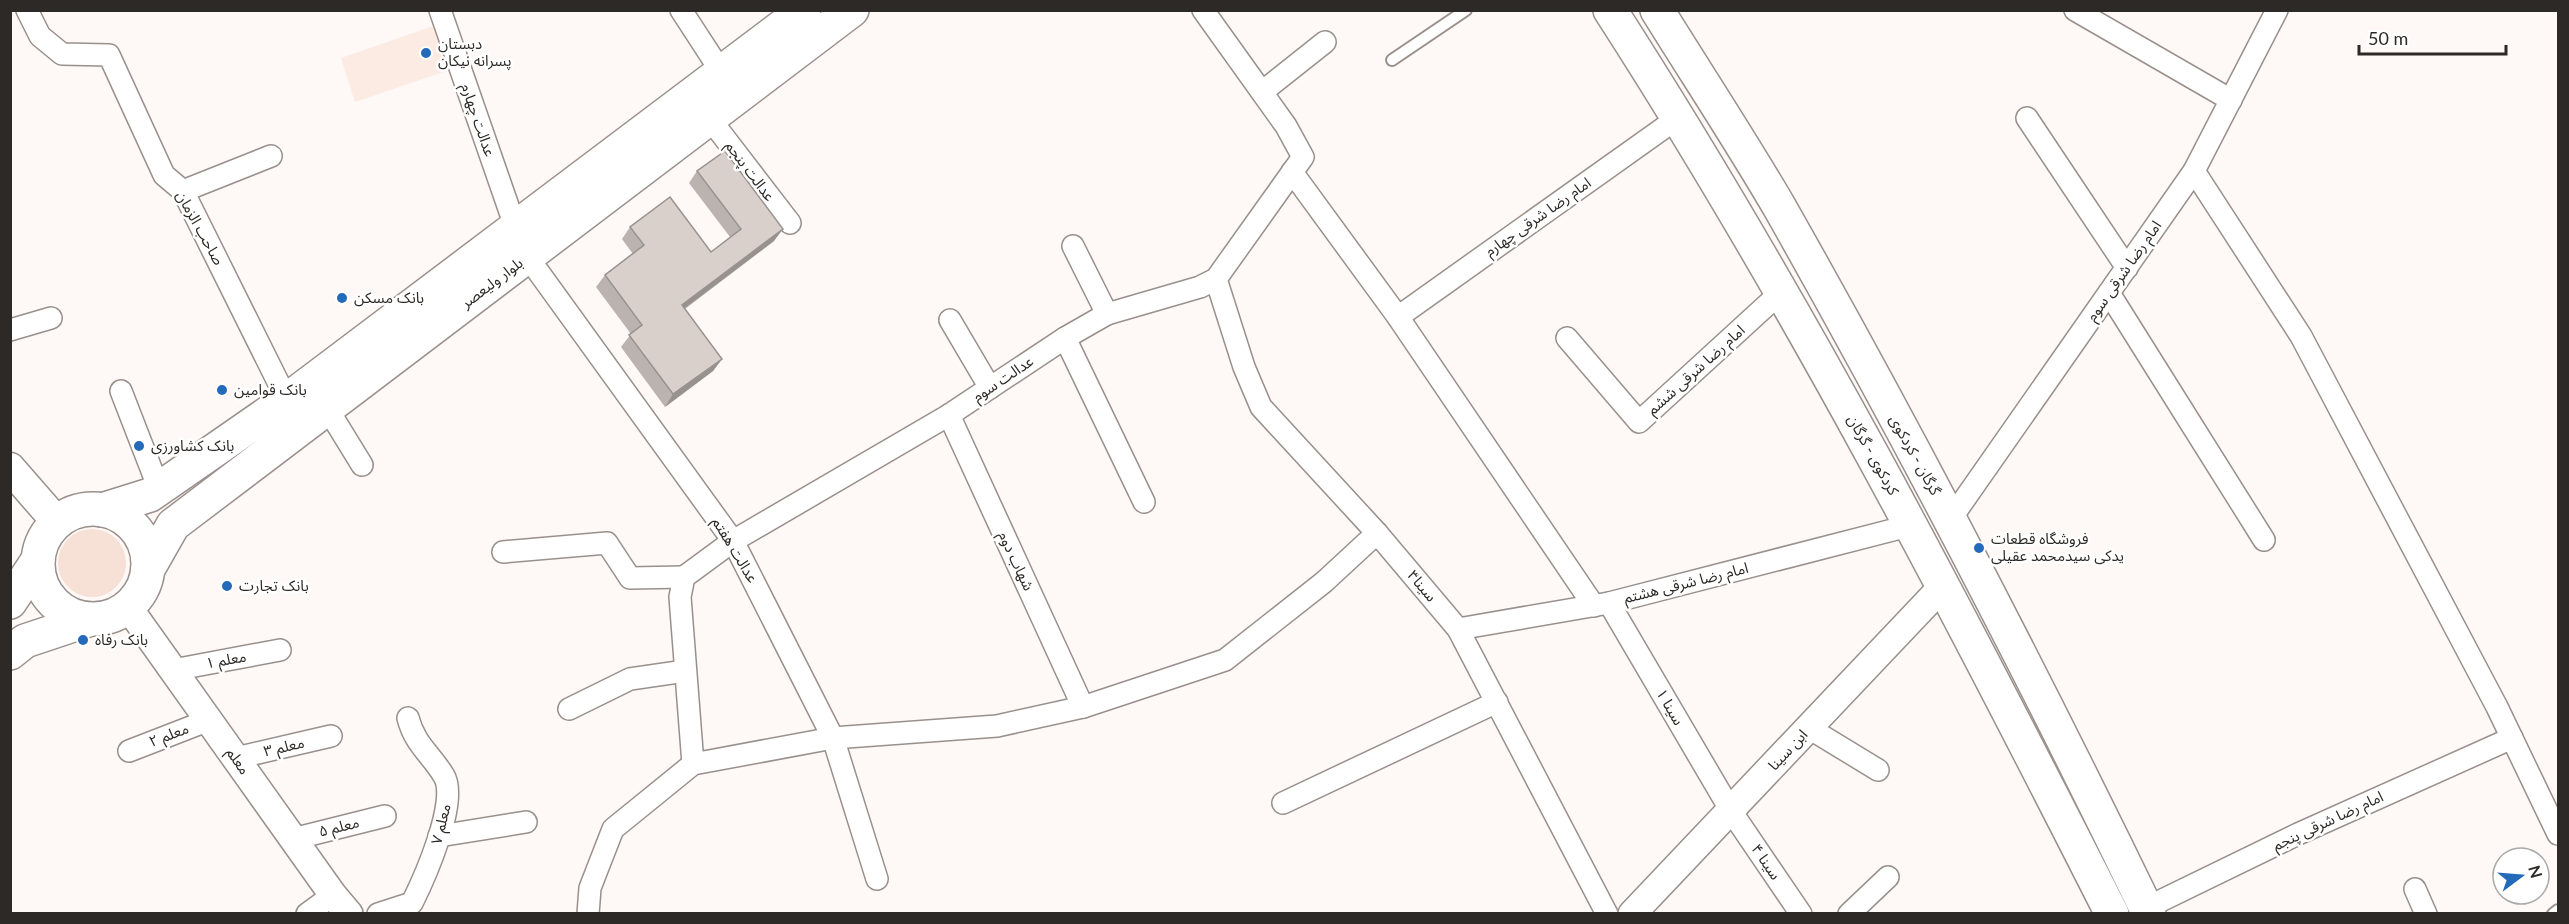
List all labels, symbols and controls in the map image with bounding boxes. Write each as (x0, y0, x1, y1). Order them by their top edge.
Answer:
scale bar (2359, 18, 2506, 56)
text: 50 m (2368, 27, 2408, 49)
place label: دبستان پسرانه نیکان (438, 34, 511, 71)
marker: دبستان پسرانه نیکان (419, 46, 433, 60)
street label: عدالت چهارم (455, 81, 500, 160)
street label: عدالت پنجم (720, 137, 780, 206)
street label: امام رضا شرقی چهارم (1481, 173, 1596, 262)
street label: صاحب الزمان (172, 187, 229, 268)
street label: امام رضا شرقی سوم (2082, 217, 2167, 326)
street label: بلوار ولیعصر (456, 253, 526, 313)
place label: بانک مسکن (354, 288, 424, 307)
marker: بانک مسکن (335, 291, 349, 305)
street label: امام رضا شرقی ششم (1643, 321, 1750, 420)
street label: عدالت سوم (969, 351, 1038, 408)
place label: بانک قوامین (234, 380, 307, 399)
marker: بانک قوامین (215, 383, 229, 397)
street label: کردکوی - گرگان (1844, 411, 1904, 499)
street label: گرگان - کردکوی (1886, 411, 1946, 499)
place label: بانک کشاورزی (151, 436, 234, 455)
marker: بانک کشاورزی (132, 439, 146, 453)
street label: عدالت هفتم (707, 513, 763, 587)
street label: شهاب دوم (993, 528, 1039, 595)
place label: فروشگاه قطعات یدکی سیدمحمد عقیلی (1991, 529, 2124, 565)
marker: فروشگاه قطعات یدکی سیدمحمد عقیلی (1972, 541, 1986, 555)
street label: امام رضا شرقی هشتم (1622, 558, 1751, 609)
street label: سینا۳ (1404, 566, 1441, 605)
place label: بانک تجارت (239, 576, 309, 595)
marker: بانک تجارت (220, 579, 234, 593)
place label: بانک رفاه (95, 630, 148, 649)
marker: بانک رفاه (76, 633, 90, 647)
street label: معلم ۱ (204, 647, 248, 674)
street label: سینا ۱ (1653, 685, 1689, 728)
street label: معلم ۲ (146, 718, 192, 753)
street label: ابن سینا (1764, 725, 1811, 774)
street label: معلم ۳ (262, 733, 306, 762)
street label: معلم (221, 744, 254, 779)
street label: امام رضا شرقی پنجم (2269, 787, 2387, 856)
street label: معلم ۷ (426, 802, 457, 847)
street label: معلم ۵ (317, 812, 362, 843)
street label: سینا ۴ (1748, 840, 1785, 883)
north arrow (2491, 846, 2551, 906)
text: N (2525, 863, 2547, 880)

